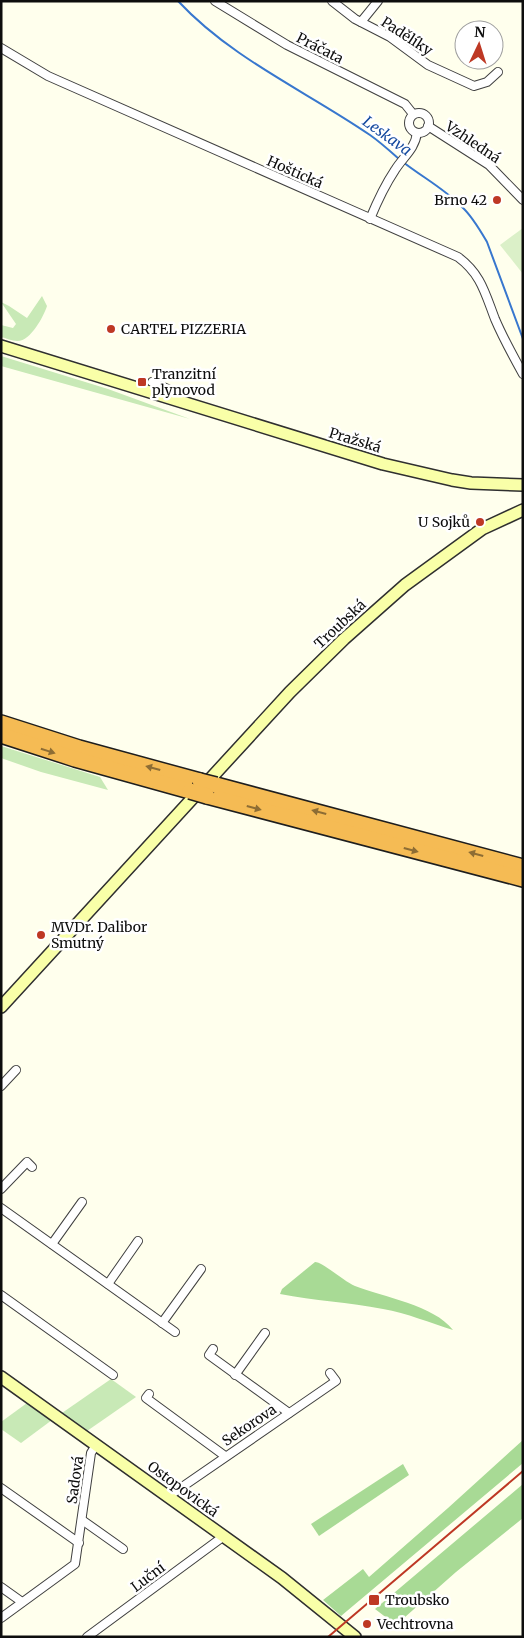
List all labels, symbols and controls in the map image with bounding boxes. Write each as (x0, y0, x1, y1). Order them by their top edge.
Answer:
street label: Padělíky (378, 13, 437, 60)
north arrow (454, 20, 504, 70)
text: N (474, 23, 486, 41)
street label: Práčata (294, 29, 347, 68)
water label: Leskava (359, 112, 415, 160)
street label: Vzhledná (441, 116, 504, 167)
street label: Hoštická (264, 152, 326, 192)
place label: Brno 42 (434, 191, 487, 209)
marker: Brno 42 (491, 194, 503, 206)
place label: CARTEL PIZZERIA (121, 320, 246, 338)
marker: CARTEL PIZZERIA (105, 323, 117, 335)
place label: Tranzitní plynovod (152, 365, 216, 399)
marker: Tranzitní plynovod (136, 376, 148, 388)
street label: Pražská (327, 424, 384, 457)
place label: U Sojků (418, 513, 470, 531)
marker: U Sojků (474, 516, 486, 528)
street label: Troubská (311, 595, 370, 652)
one-way arrow (40, 747, 55, 755)
one-way arrow (145, 764, 160, 772)
one-way arrow (246, 804, 261, 812)
one-way arrow (311, 808, 326, 816)
one-way arrow (404, 846, 419, 854)
one-way arrow (468, 850, 483, 858)
place label: MVDr. Dalibor Smutný (51, 918, 147, 952)
marker: MVDr. Dalibor Smutný (35, 929, 47, 941)
street label: Sekorova (218, 1400, 280, 1450)
street label: Sadová (63, 1454, 87, 1505)
street label: Ostopovická (144, 1457, 222, 1521)
street label: Luční (127, 1558, 169, 1596)
place label: Troubsko (385, 1591, 449, 1609)
marker: Troubsko (367, 1593, 381, 1607)
place label: Vechtrovna (376, 1615, 454, 1633)
marker: Vechtrovna (361, 1618, 373, 1630)

